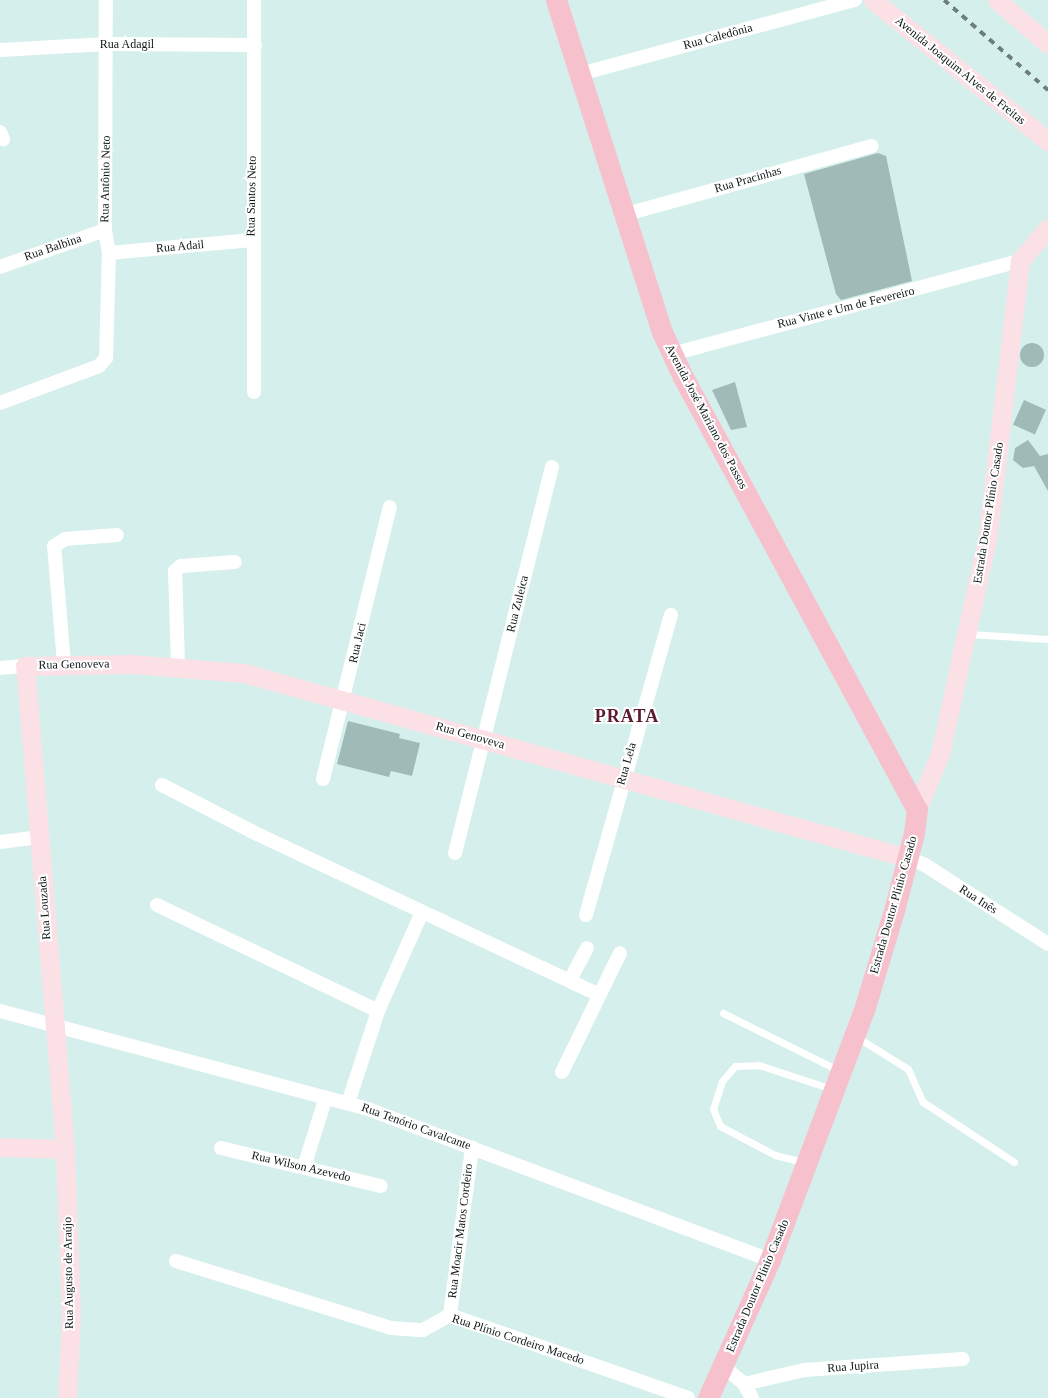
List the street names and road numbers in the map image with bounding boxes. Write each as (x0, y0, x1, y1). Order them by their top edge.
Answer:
street label: Avenida Joaquim Alves de Freitas (892, 14, 1028, 128)
street label: Rua Caledônia (682, 21, 754, 53)
street label: Rua Adagil (100, 38, 154, 52)
street label: Rua Antônio Neto (98, 135, 114, 223)
street label: Rua Santos Neto (244, 156, 260, 236)
street label: Rua Pracinhas (713, 164, 783, 196)
street label: Rua Balbina (22, 231, 84, 265)
street label: Rua Adail (155, 238, 205, 256)
street label: Rua Vinte e Um de Fevereiro (776, 284, 916, 332)
street label: Avenida José Mariano dos Passos (662, 342, 750, 492)
street label: Estrada Doutor Plínio Casado (971, 441, 1007, 585)
street label: Rua Zuleica (504, 574, 532, 634)
street label: Rua Jaci (346, 621, 370, 665)
street label: Rua Genoveva (38, 657, 110, 673)
street label: Rua Genoveva (434, 719, 506, 753)
street label: Rua Lela (614, 741, 640, 787)
street label: Estrada Doutor Plínio Casado (867, 834, 921, 976)
street label: Rua Louzada (36, 876, 54, 940)
street label: Rua Inês (956, 882, 1000, 918)
street label: Rua Tenório Cavalcante (359, 1100, 473, 1154)
street label: Rua Wilson Azevedo (250, 1148, 352, 1186)
street label: Rua Moacir Matos Cordeiro (446, 1163, 476, 1299)
street label: Rua Augusto de Araújo (61, 1216, 77, 1330)
street label: Estrada Doutor Plínio Casado (723, 1217, 793, 1355)
street label: Rua Plínio Cordeiro Macedo (450, 1312, 586, 1368)
street label: Rua Jupira (827, 1358, 879, 1376)

